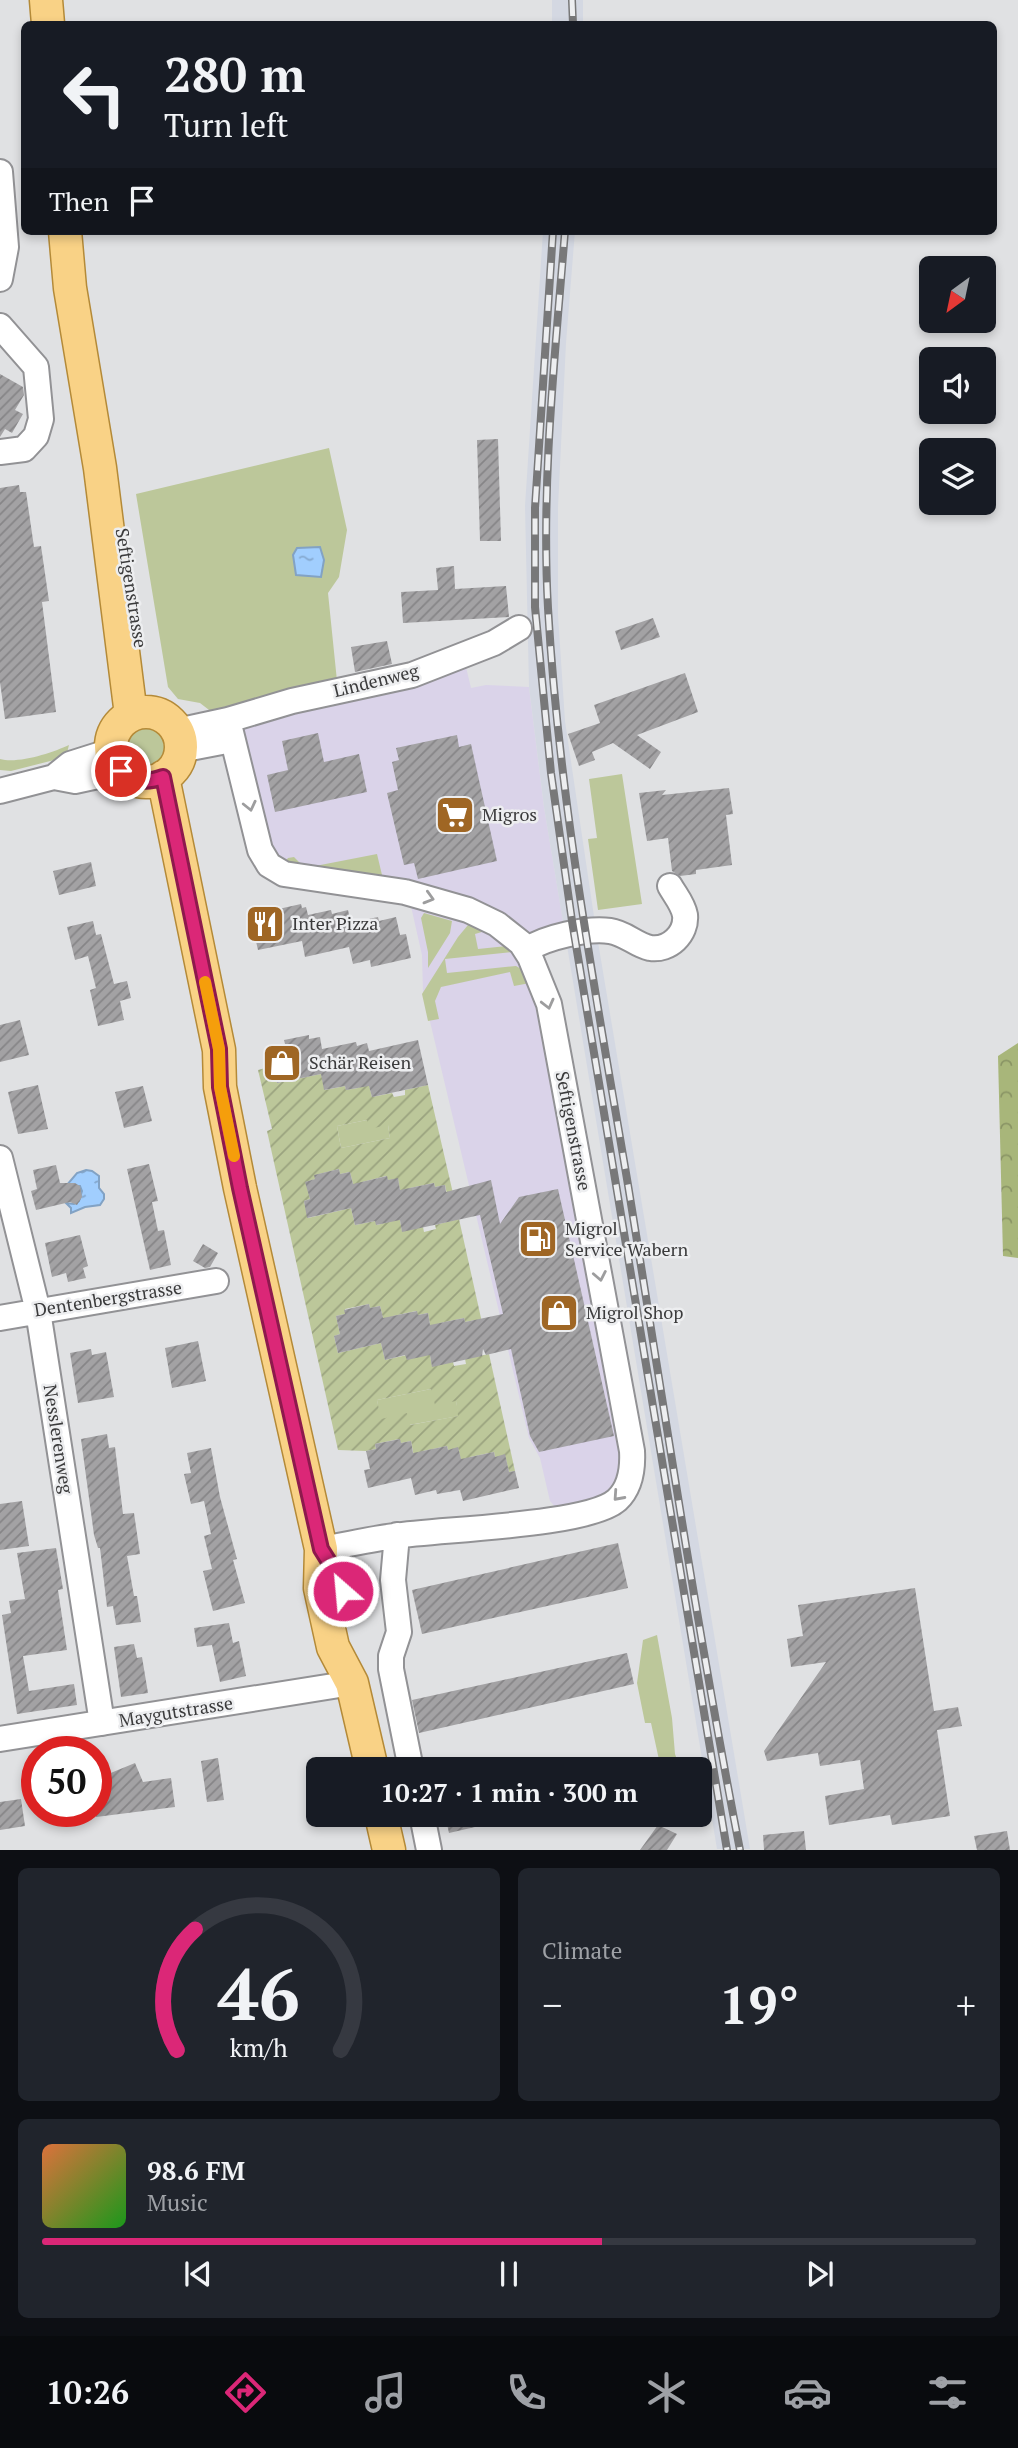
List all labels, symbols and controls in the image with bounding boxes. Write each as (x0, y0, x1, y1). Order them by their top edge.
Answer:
text: 280 m (164, 41, 306, 106)
icon: left (49, 49, 140, 140)
text: Turn left (164, 104, 288, 146)
icon: arrive (123, 182, 161, 220)
text: Then (49, 184, 109, 218)
north arrow (919, 256, 996, 332)
map controls (919, 256, 996, 515)
button: sound (919, 347, 996, 424)
button: layers (919, 438, 996, 515)
street label: Seftigenstrasse (111, 526, 153, 650)
street label: Lindenweg (331, 658, 421, 702)
pin (91, 741, 151, 801)
icon: arrive (102, 752, 140, 790)
supermarket icon: Migros (434, 794, 476, 836)
one-way arrow (241, 800, 256, 812)
place label: Migros (482, 802, 537, 826)
one-way arrow (422, 890, 434, 904)
restaurant icon: Inter Pizza (244, 903, 286, 945)
place label: Inter Pizza (292, 911, 378, 935)
one-way arrow (540, 998, 555, 1010)
shop icon: Schär Reisen (261, 1042, 303, 1084)
place label: Schär Reisen (309, 1050, 411, 1074)
street label: Seftigenstrasse (551, 1069, 597, 1193)
place label: Migrol Service Wabern (565, 1216, 688, 1261)
fuel station icon: Migrol Service Wabern (517, 1218, 559, 1260)
one-way arrow (592, 1270, 607, 1282)
street label: Dentenbergstrasse (32, 1274, 183, 1322)
shop icon: Migrol Shop (538, 1292, 580, 1334)
place label: Migrol Shop (586, 1300, 684, 1324)
street label: Nesslerenweg (39, 1382, 80, 1496)
one-way arrow (614, 1488, 626, 1501)
position arrow (306, 1554, 380, 1628)
street label: Maygutstrasse (117, 1690, 235, 1732)
speed limit sign: 50 (21, 1736, 112, 1827)
text: 10:27 · 1 min · 300 m (380, 1775, 638, 1809)
text: Climate (542, 1935, 622, 1966)
text: 46 (218, 1945, 300, 2042)
text: 19° (719, 1970, 799, 2039)
text: − (542, 1980, 562, 2030)
text: + (956, 1980, 976, 2030)
text: km/h (230, 2031, 288, 2064)
text: 98.6 FM (147, 2153, 245, 2187)
text: Music (147, 2187, 208, 2218)
icon: previous (179, 2255, 217, 2293)
icon: pause (490, 2255, 528, 2293)
icon: next (801, 2255, 839, 2293)
icon: directions (221, 2368, 270, 2417)
icon: music (361, 2368, 410, 2417)
icon: phone (502, 2368, 551, 2417)
icon: climate (642, 2368, 691, 2417)
icon: car (783, 2368, 832, 2417)
icon: filters (923, 2368, 972, 2417)
text: 10:26 (46, 2371, 129, 2413)

